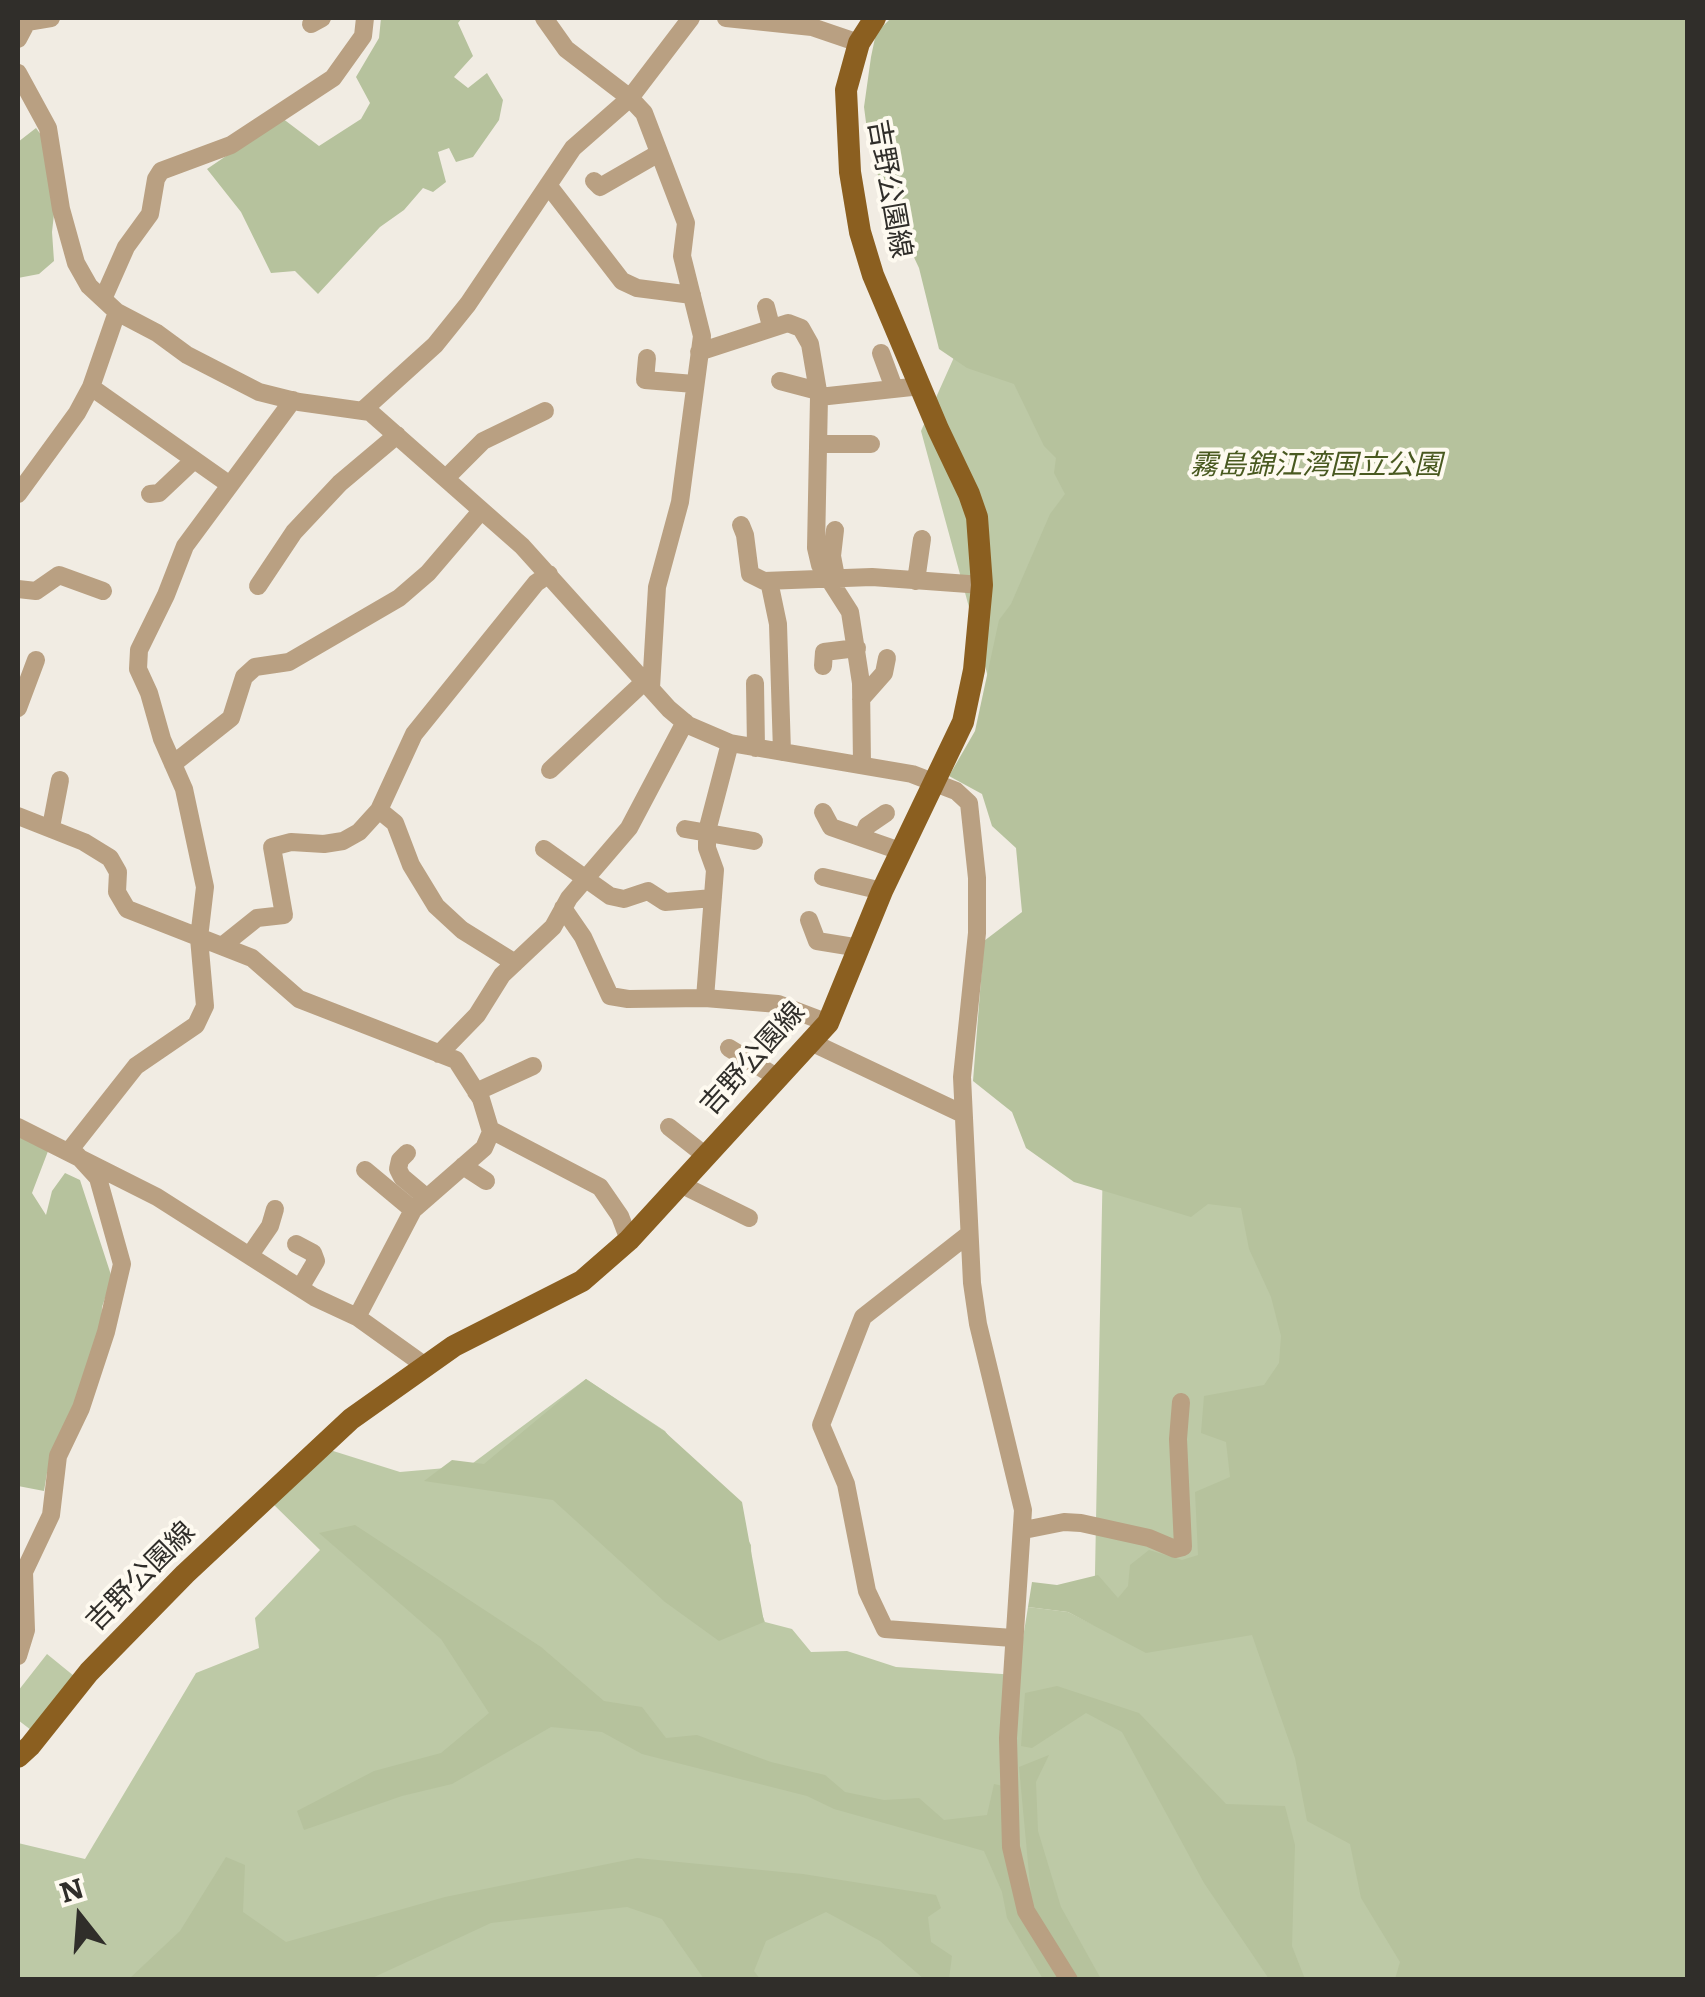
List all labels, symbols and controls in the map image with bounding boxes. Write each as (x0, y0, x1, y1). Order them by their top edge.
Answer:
street label: 吉野公園線 (860, 117, 918, 261)
park label: 霧島錦江湾国立公園 (1190, 449, 1442, 483)
street label: 吉野公園線 (694, 996, 812, 1122)
street label: 吉野公園線 (80, 1516, 202, 1638)
text: N (54, 1865, 89, 1912)
north arrow (30, 1867, 130, 1967)

